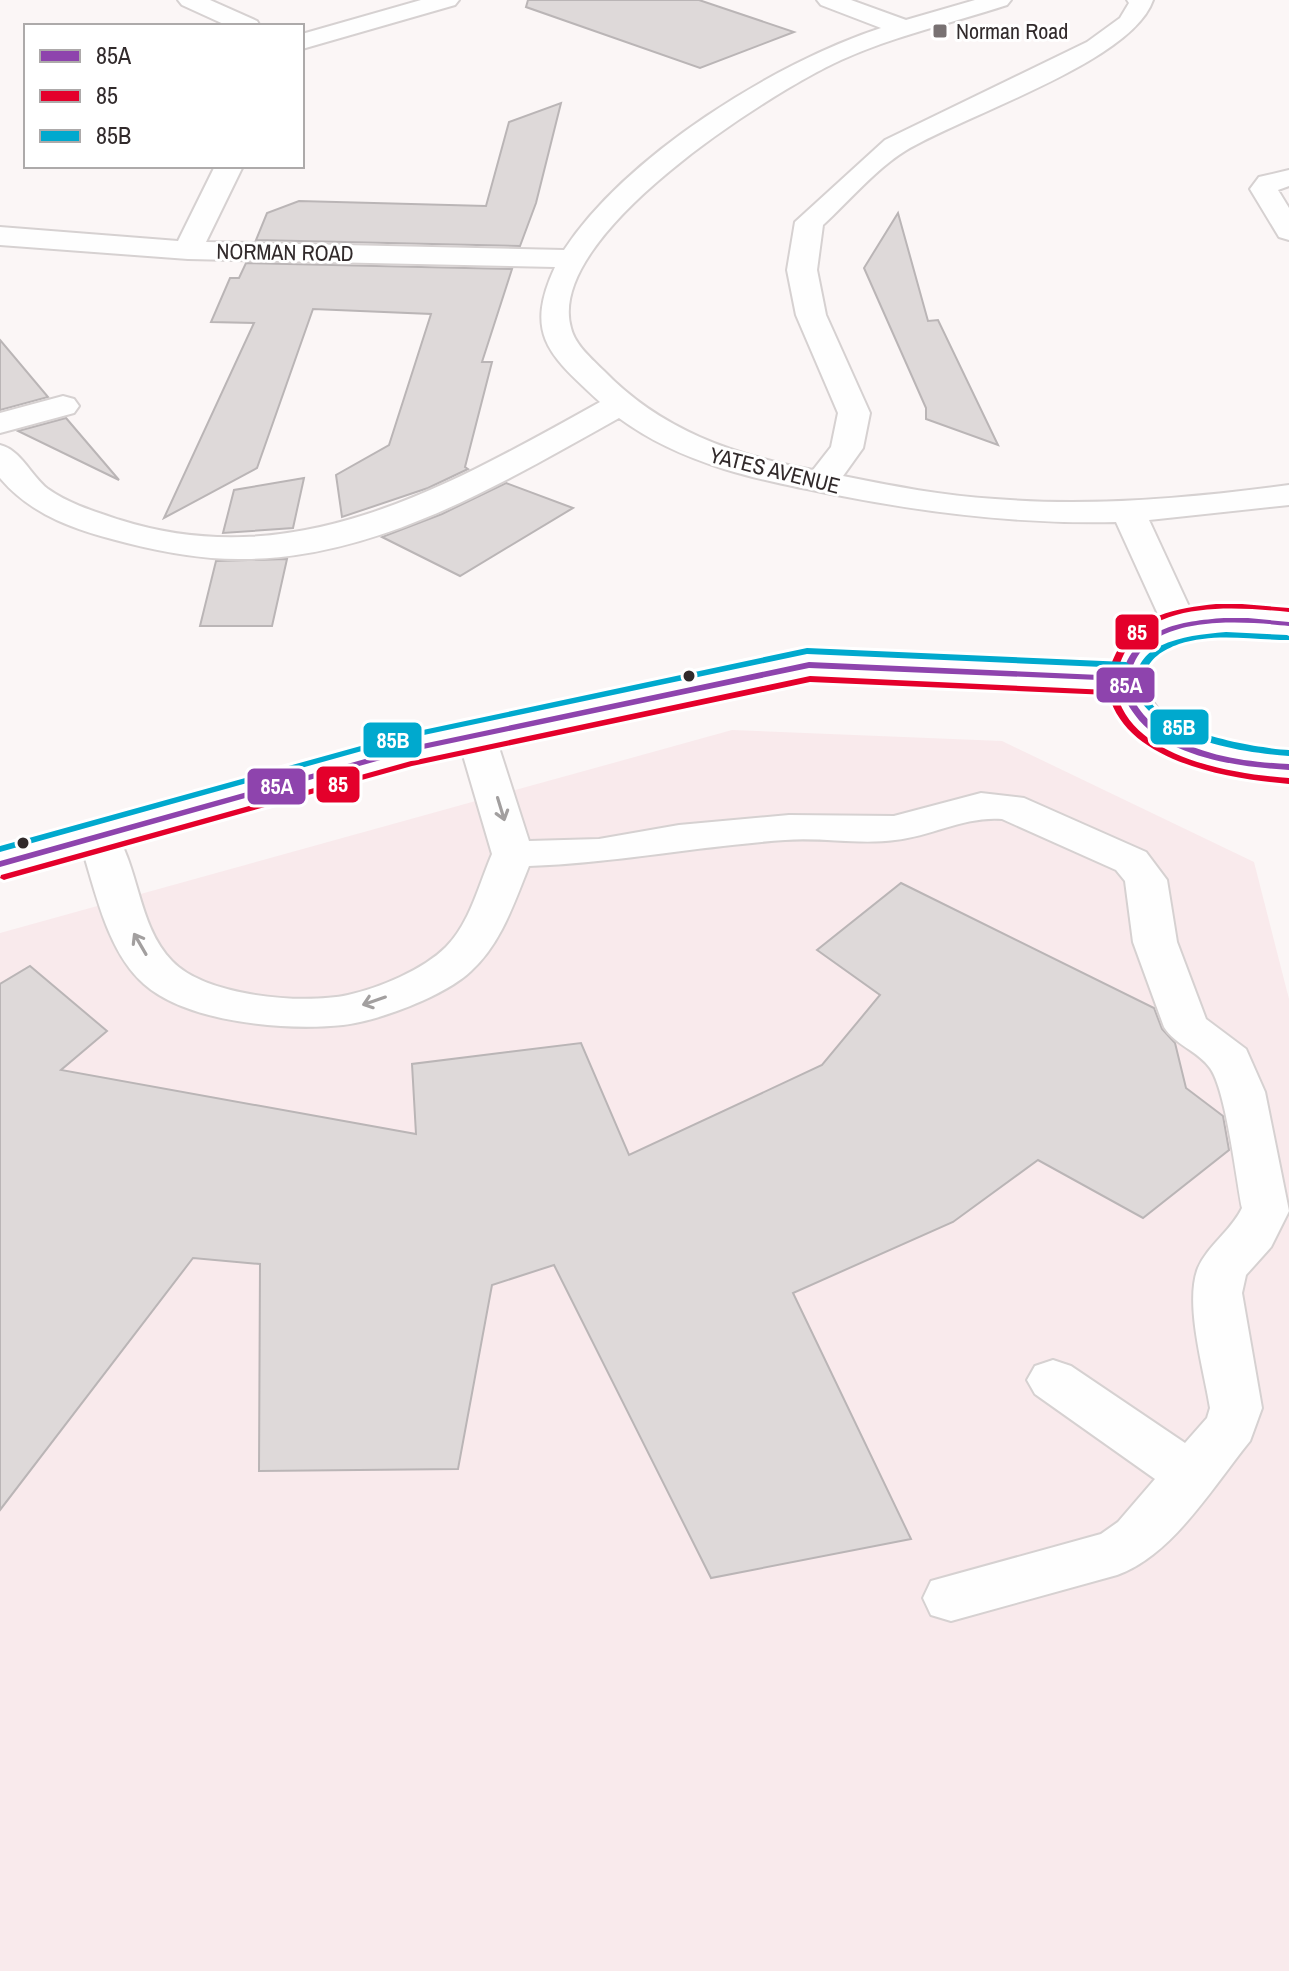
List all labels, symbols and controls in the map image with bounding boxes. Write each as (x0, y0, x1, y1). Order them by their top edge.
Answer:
place label: Norman Road (956, 16, 1068, 46)
marker: Norman Road (931, 22, 949, 40)
legend (24, 24, 304, 168)
text: 85A (96, 39, 132, 71)
text: 85 (96, 79, 118, 111)
text: 85B (96, 119, 131, 151)
street label: NORMAN ROAD (216, 236, 354, 268)
street label: YATES AVENUE (707, 439, 843, 501)
line badge: 85 (1114, 613, 1160, 651)
text: 85 (1127, 617, 1147, 647)
line badge: 85A (1095, 666, 1156, 704)
unlabelled marker (681, 668, 697, 684)
text: 85A (1109, 670, 1143, 700)
line badge: 85B (1149, 708, 1210, 746)
text: 85B (1162, 712, 1196, 742)
line badge: 85B (362, 721, 423, 759)
text: 85B (376, 725, 410, 755)
line badge: 85 (315, 765, 361, 804)
line badge: 85A (246, 767, 307, 806)
text: 85 (328, 769, 348, 799)
text: 85A (260, 771, 294, 801)
one-way arrow (494, 796, 509, 822)
unlabelled marker (15, 835, 31, 851)
one-way arrow (132, 933, 148, 956)
one-way arrow (362, 994, 387, 1009)

